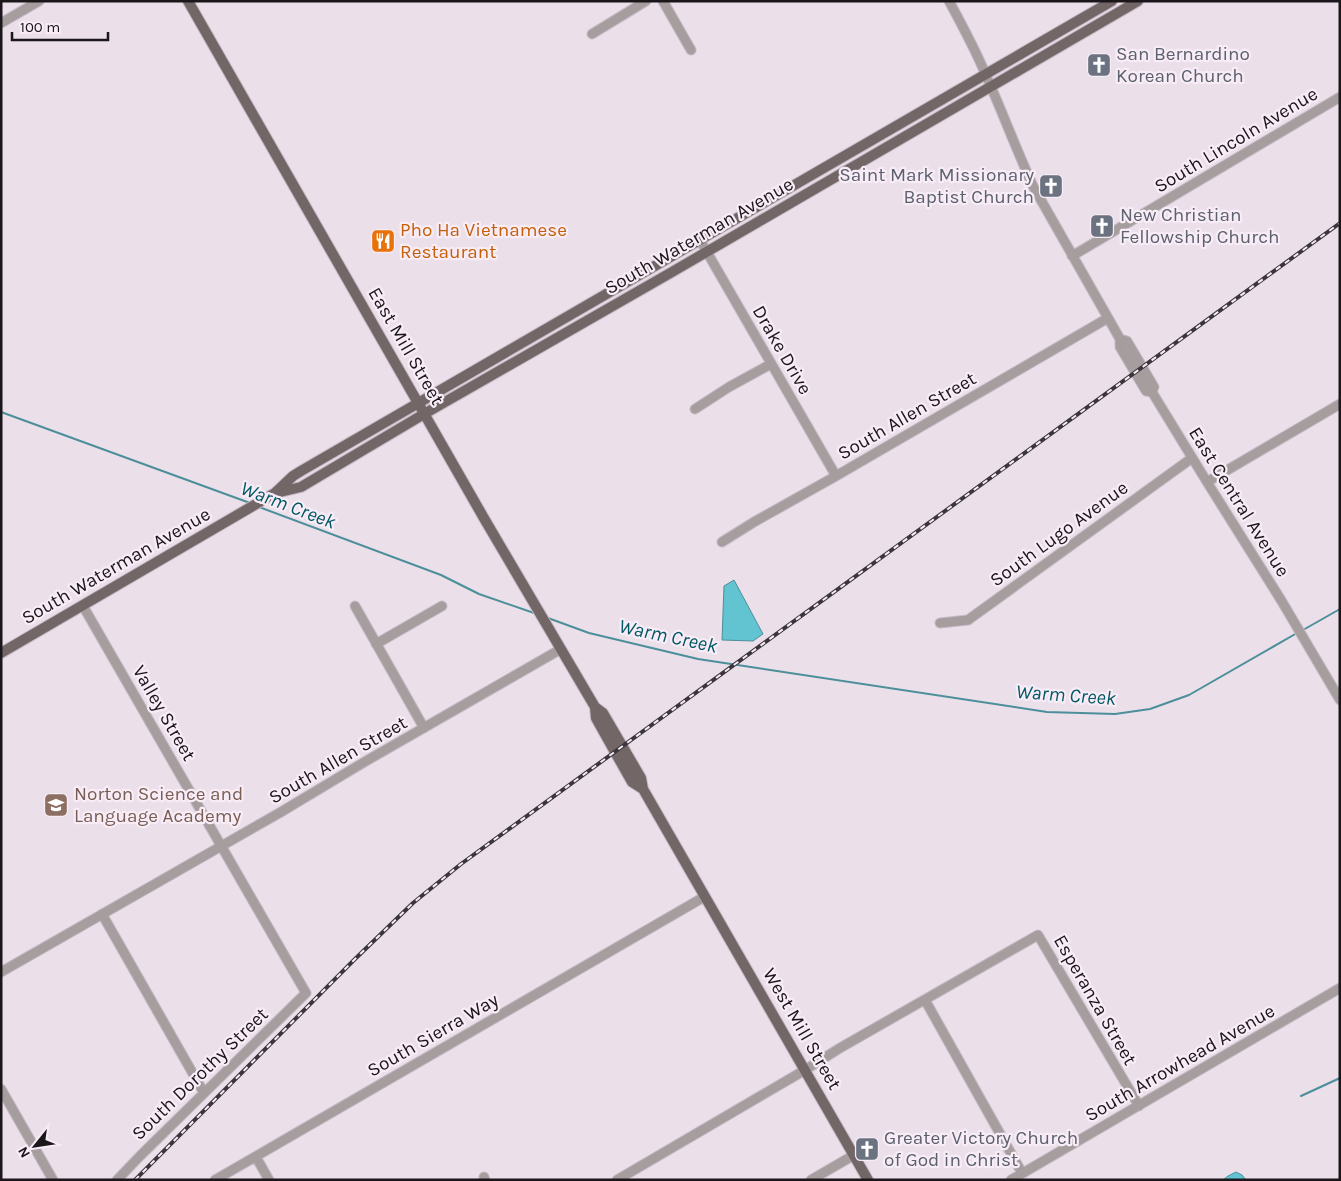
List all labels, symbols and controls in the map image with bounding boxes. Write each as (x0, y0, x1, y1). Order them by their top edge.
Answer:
scale bar (12, 10, 109, 42)
text: 100 m (20, 18, 60, 36)
place label: San Bernardino Korean Church (1116, 43, 1250, 87)
church icon: San Bernardino Korean Church (1086, 52, 1112, 78)
street label: South Lincoln Avenue (1150, 83, 1322, 197)
place label: Saint Mark Missionary Baptist Church (839, 164, 1034, 208)
street label: South Waterman Avenue (601, 173, 797, 299)
church icon: Saint Mark Missionary Baptist Church (1038, 173, 1064, 199)
place label: New Christian Fellowship Church (1120, 204, 1279, 248)
church icon: New Christian Fellowship Church (1089, 213, 1115, 239)
place label: Pho Ha Vietnamese Restaurant (400, 219, 567, 263)
restaurant icon: Pho Ha Vietnamese Restaurant (370, 228, 396, 254)
street label: East Mill Street (364, 283, 448, 409)
street label: Drake Drive (748, 302, 816, 398)
street label: South Allen Street (834, 367, 980, 465)
street label: East Central Avenue (1184, 423, 1294, 581)
water label: Warm Creek (237, 476, 340, 534)
street label: South Lugo Avenue (986, 477, 1132, 591)
street label: South Waterman Avenue (18, 503, 214, 629)
water label: Warm Creek (617, 614, 720, 658)
street label: Valley Street (128, 661, 200, 765)
water label: Warm Creek (1015, 680, 1118, 710)
street label: South Allen Street (265, 711, 411, 809)
place label: Norton Science and Language Academy (74, 783, 243, 827)
school or university icon: Norton Science and Language Academy (43, 792, 69, 818)
street label: Esperanza Street (1049, 931, 1141, 1069)
street label: West Mill Street (758, 964, 846, 1094)
street label: South Sierra Way (364, 988, 503, 1081)
street label: South Arrowhead Avenue (1081, 1000, 1279, 1126)
street label: South Dorothy Street (127, 1003, 273, 1145)
north arrow (10, 1121, 60, 1171)
place label: Greater Victory Church of God in Christ (884, 1127, 1078, 1171)
church icon: Greater Victory Church of God in Christ (854, 1136, 880, 1162)
text: N (14, 1144, 34, 1161)

